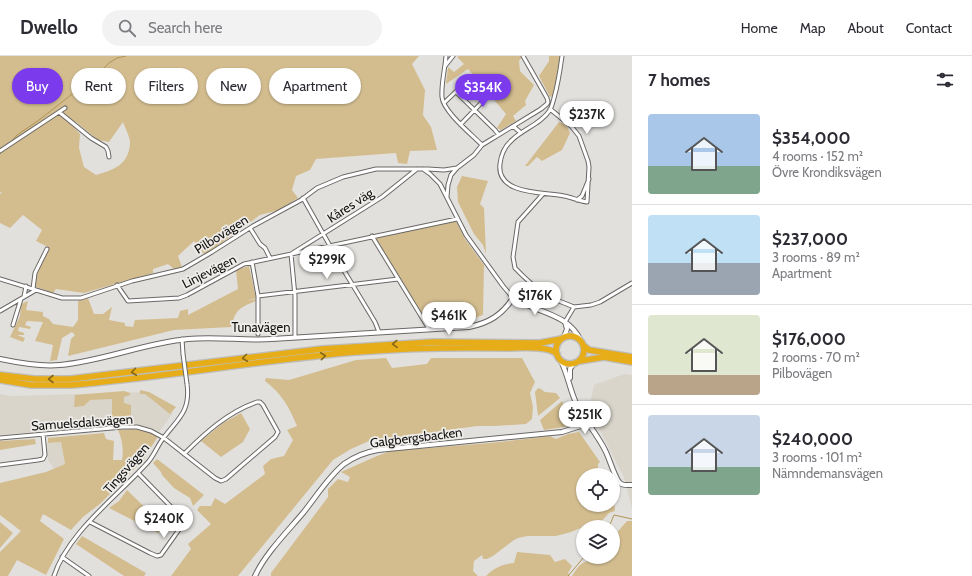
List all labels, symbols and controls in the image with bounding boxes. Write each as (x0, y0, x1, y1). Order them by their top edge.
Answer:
search box (102, 10, 382, 46)
text: Dwello (20, 16, 78, 39)
icon: search (116, 17, 138, 39)
text: Search here (148, 19, 222, 37)
text: Home (741, 19, 778, 37)
text: Map (800, 19, 825, 37)
text: About (847, 19, 884, 37)
text: Contact (906, 19, 952, 37)
chip: Buy (12, 68, 63, 104)
chip: Rent (71, 68, 126, 104)
chip: Filters (134, 68, 198, 104)
chip: New (206, 68, 261, 104)
chip: Apartment (269, 68, 361, 104)
icon: filters (934, 69, 956, 91)
text: 7 homes (648, 70, 710, 90)
pin: $354K (455, 74, 511, 108)
text: $354K (464, 79, 502, 95)
pin: $237K (559, 101, 615, 135)
text: $237K (569, 106, 605, 122)
text: $354,000 (772, 128, 851, 148)
icon: home (680, 130, 728, 178)
text: 4 rooms · 152 m² (772, 148, 863, 164)
text: Övre Krondiksvägen (772, 164, 882, 180)
street label: Kåres väg (324, 184, 376, 226)
street label: Pilbovägen (191, 211, 251, 257)
text: $237,000 (772, 229, 848, 249)
icon: home (680, 231, 728, 279)
pin: $299K (299, 246, 355, 280)
text: 3 rooms · 89 m² (772, 249, 860, 265)
street label: Linjevägen (179, 251, 239, 292)
text: $299K (308, 251, 346, 267)
text: Apartment (772, 265, 832, 281)
pin: $176K (507, 282, 563, 316)
text: $176K (518, 287, 552, 303)
pin: $461K (421, 302, 477, 336)
text: $461K (431, 307, 467, 323)
street label: Tunavägen (232, 319, 290, 335)
text: $176,000 (772, 329, 846, 349)
icon: home (680, 331, 728, 379)
one-way arrow (392, 339, 398, 348)
text: 2 rooms · 70 m² (772, 349, 860, 365)
one-way arrow (320, 351, 326, 360)
one-way arrow (242, 353, 248, 362)
text: Pilbovägen (772, 365, 832, 381)
one-way arrow (131, 367, 137, 376)
one-way arrow (48, 375, 54, 383)
pin: $251K (557, 401, 613, 435)
text: $251K (568, 406, 602, 422)
street label: Samuelsdalsvägen (31, 410, 133, 434)
street label: Galgbergsbacken (369, 423, 463, 451)
text: $240,000 (772, 429, 853, 449)
icon: home (680, 431, 728, 479)
street label: Tingsvägen (100, 439, 152, 497)
text: 3 rooms · 101 m² (772, 449, 862, 465)
text: Nämndemansvägen (772, 465, 883, 481)
map controls (576, 468, 620, 564)
button: locate (576, 468, 620, 512)
pin: $240K (136, 505, 192, 539)
text: $240K (144, 510, 184, 526)
button: layers (576, 520, 620, 564)

